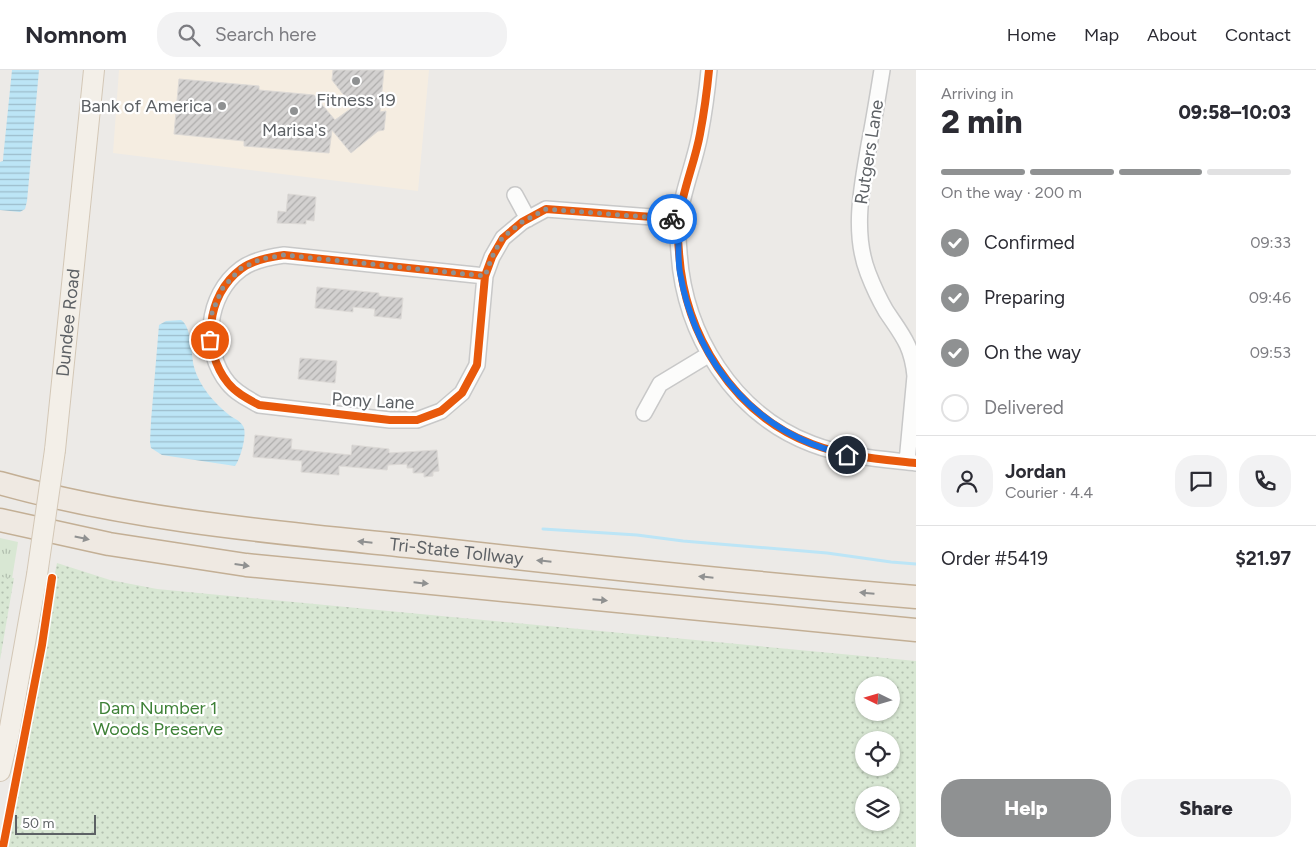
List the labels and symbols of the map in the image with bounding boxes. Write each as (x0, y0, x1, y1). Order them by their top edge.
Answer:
marker: Fitness 19 (350, 75, 362, 87)
place label: Fitness 19 (316, 89, 396, 111)
place label: Bank of America (81, 95, 212, 117)
street label: Rutgers Lane (850, 98, 888, 206)
marker: Bank of America (216, 100, 228, 112)
marker: Marisa's (288, 105, 300, 117)
place label: Marisa's (262, 119, 326, 141)
courier (647, 194, 697, 244)
street label: Dundee Road (52, 268, 85, 378)
pin (189, 319, 231, 361)
street label: Pony Lane (331, 388, 415, 414)
pin (826, 434, 868, 476)
street label: Tri-State Tollway (388, 533, 525, 570)
one-way arrow (74, 534, 89, 542)
one-way arrow (357, 538, 373, 546)
one-way arrow (536, 556, 552, 564)
one-way arrow (234, 561, 250, 569)
one-way arrow (697, 573, 713, 581)
one-way arrow (413, 579, 429, 587)
one-way arrow (859, 589, 875, 597)
one-way arrow (592, 596, 608, 604)
north arrow (855, 676, 900, 721)
park label: Dam Number 1 Woods Preserve (93, 697, 223, 740)
scale bar (15, 812, 96, 835)

